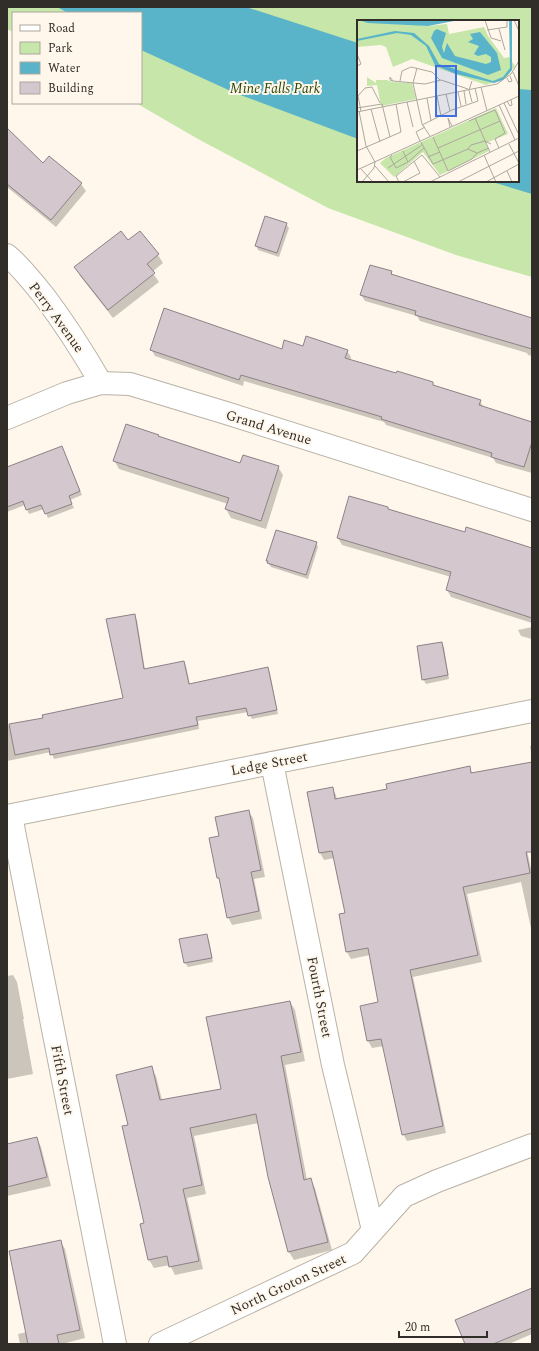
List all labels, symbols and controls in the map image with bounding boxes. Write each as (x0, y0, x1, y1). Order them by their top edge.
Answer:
legend (12, 12, 142, 104)
text: Road (48, 19, 75, 38)
inset map (357, 20, 519, 182)
text: Park (48, 39, 73, 58)
text: Water (48, 59, 80, 78)
park label: Mine Falls Park (230, 78, 321, 99)
text: Building (48, 79, 94, 98)
street label: Perry Avenue (24, 278, 90, 357)
street label: Grand Avenue (223, 404, 315, 451)
street label: Ledge Street (229, 746, 309, 781)
street label: Fourth Street (301, 955, 338, 1040)
street label: Fifth Street (45, 1043, 80, 1117)
street label: North Groton Street (227, 1248, 350, 1321)
scale bar (399, 1313, 487, 1339)
text: 20 m (405, 1318, 430, 1337)

